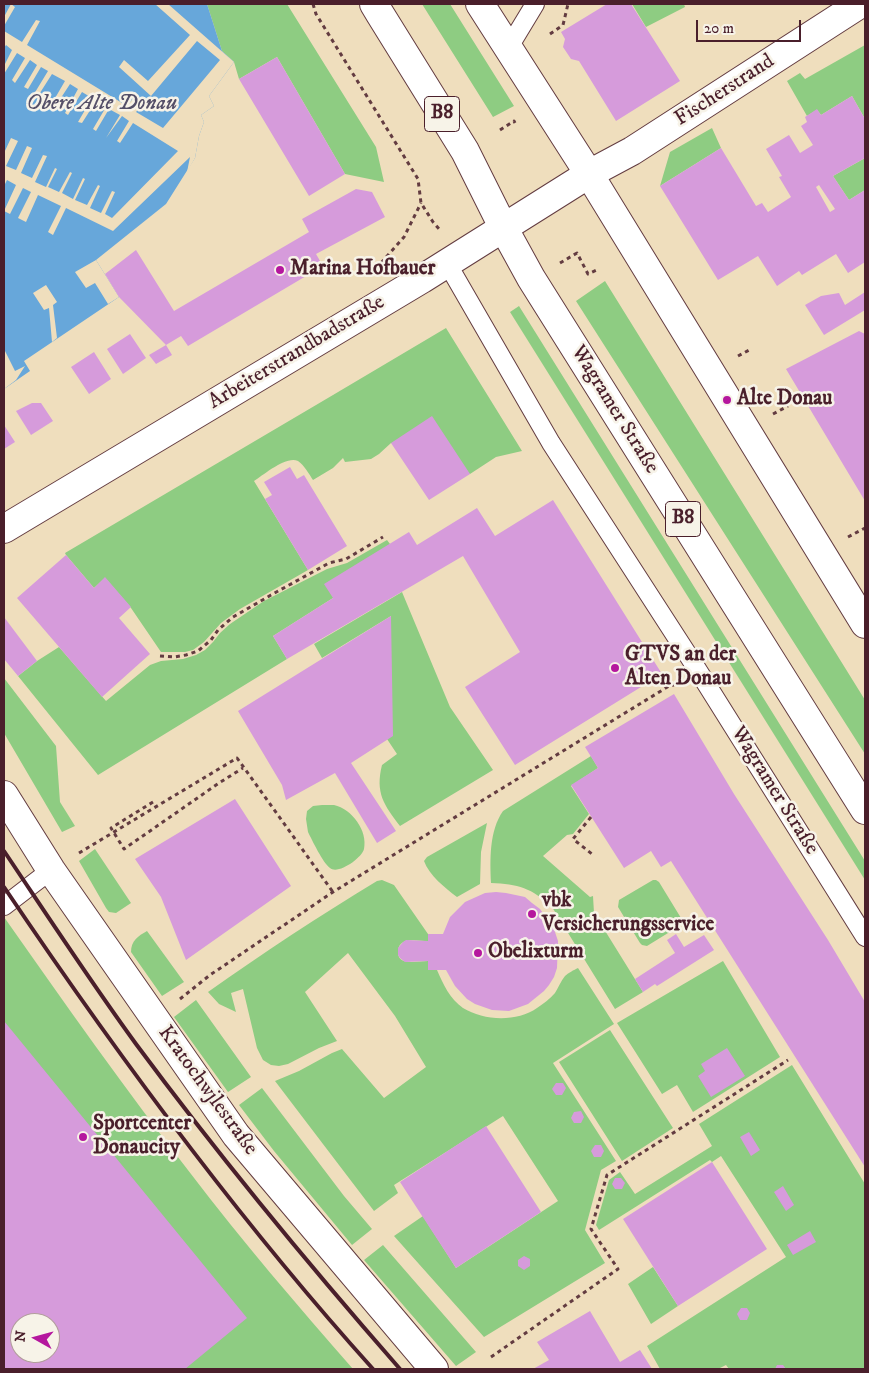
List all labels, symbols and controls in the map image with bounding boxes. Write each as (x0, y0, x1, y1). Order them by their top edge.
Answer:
scale bar (699, 10, 804, 42)
text: 20 m (704, 19, 734, 38)
street label: Fischerstrand (670, 49, 780, 133)
water label: Obere Alte Donau (27, 91, 177, 117)
road number: B8 (424, 96, 460, 132)
place label: Marina Hofbauer (290, 257, 435, 283)
marker: Marina Hofbauer (274, 264, 286, 276)
street label: Arbeiterstrandbadstraße (204, 290, 390, 416)
street label: Wagramer Straße (565, 341, 663, 479)
place label: Alte Donau (737, 387, 832, 413)
marker: Alte Donau (721, 394, 733, 406)
road number: B8 (666, 502, 700, 536)
place label: GTVS an der Alten Donau (625, 643, 736, 693)
marker: GTVS an der Alten Donau (609, 662, 621, 674)
street label: Wagramer Straße (725, 722, 823, 860)
place label: vbk Versicherungsservice (542, 889, 714, 939)
marker: vbk Versicherungsservice (526, 908, 538, 920)
place label: Obelixturm (488, 940, 584, 966)
marker: Obelixturm (472, 947, 484, 959)
street label: Kratochwjlestraße (152, 1021, 262, 1161)
place label: Sportcenter Donaucity (93, 1112, 191, 1162)
marker: Sportcenter Donaucity (77, 1131, 89, 1143)
north arrow (10, 1313, 60, 1363)
text: N (11, 1329, 31, 1343)

